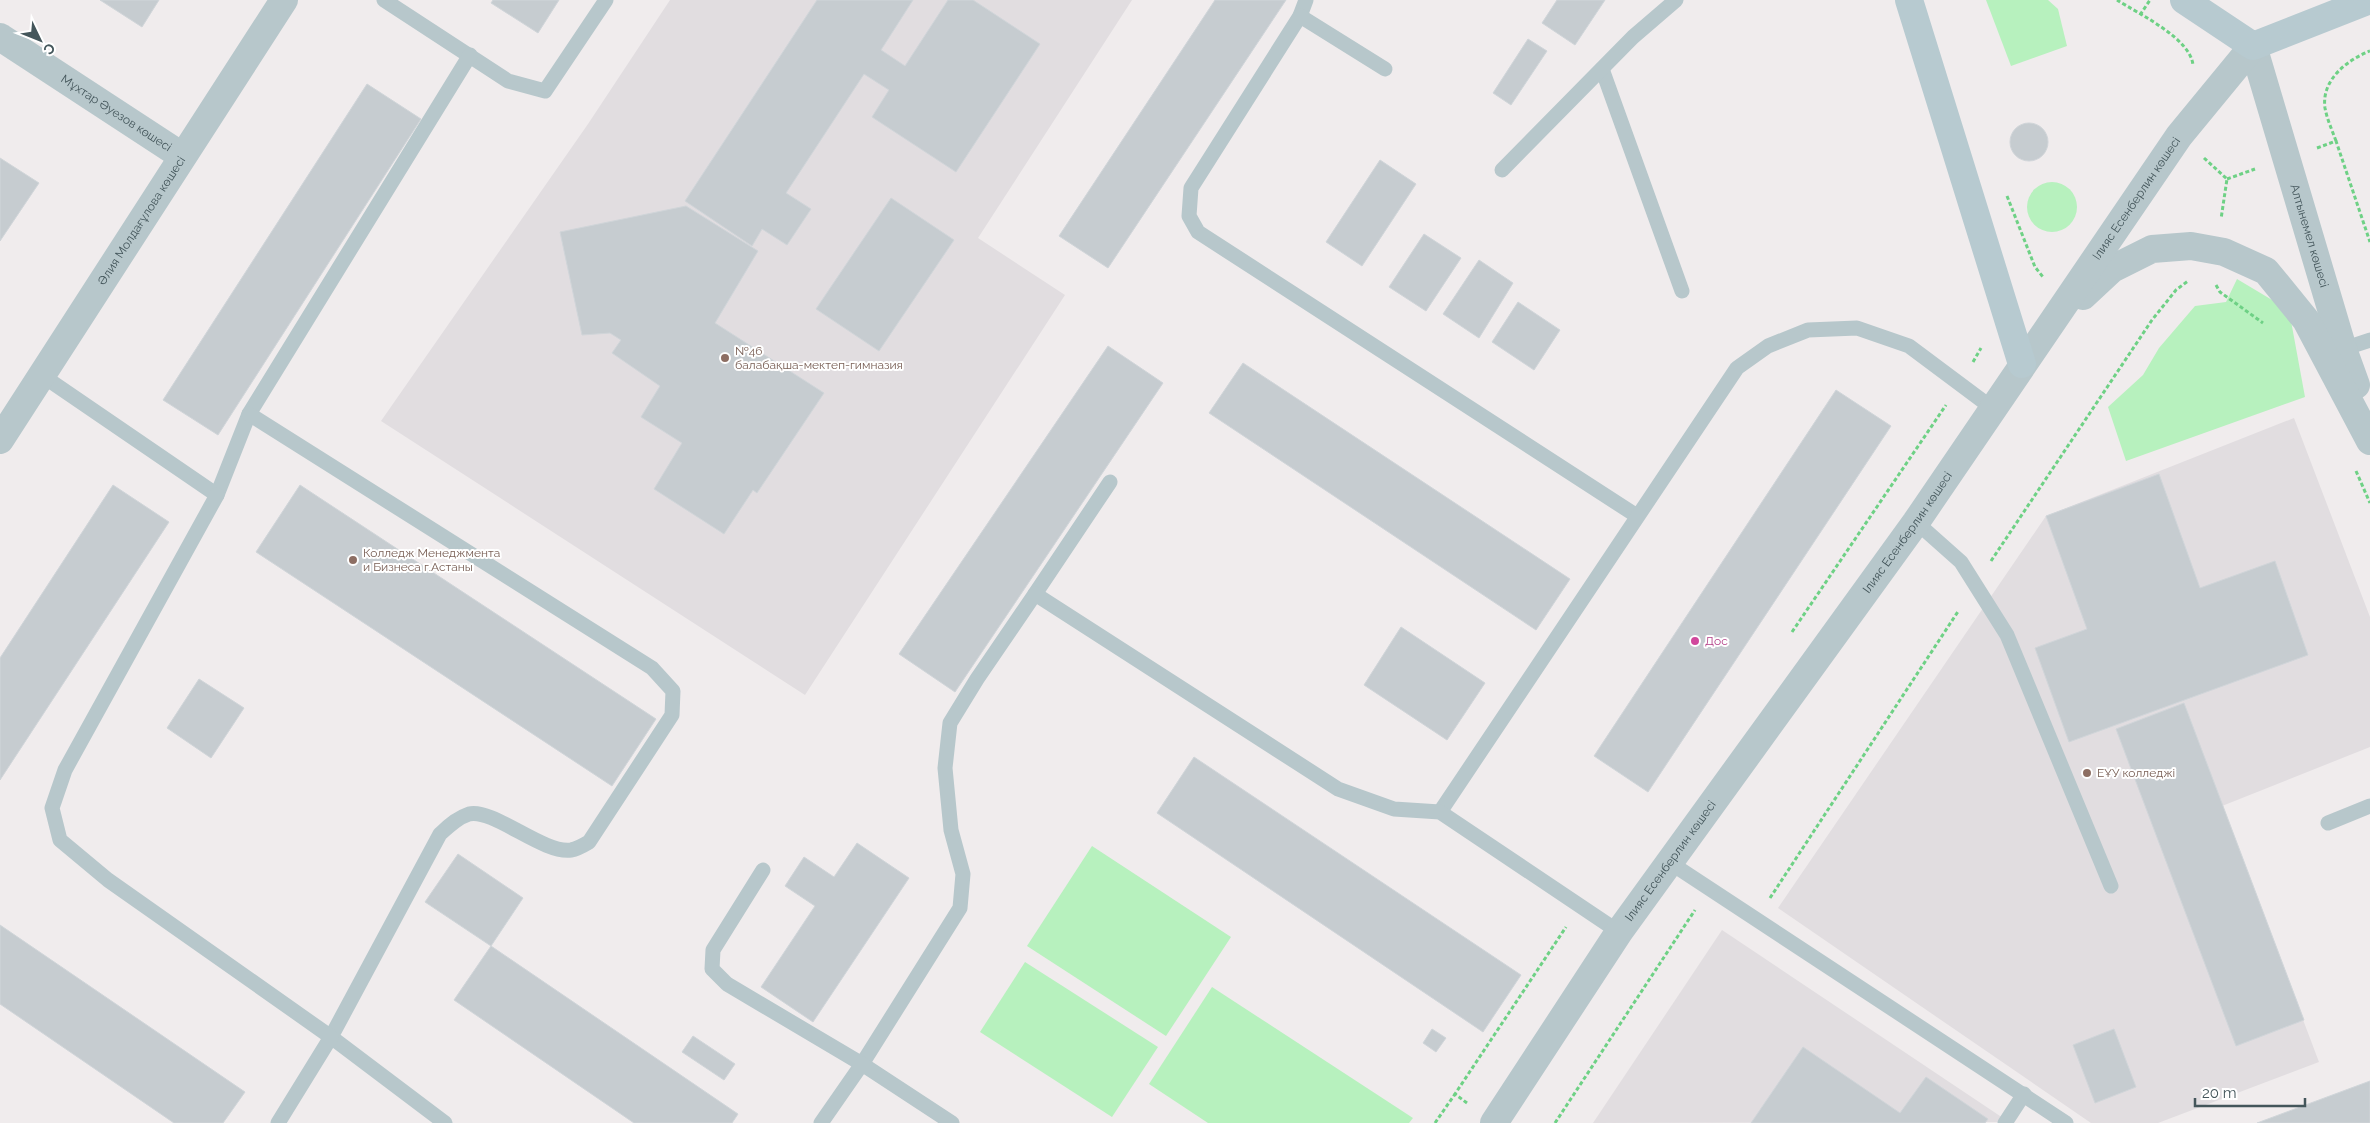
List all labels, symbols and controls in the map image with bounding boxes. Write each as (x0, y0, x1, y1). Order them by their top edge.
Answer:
north arrow (15, 15, 65, 65)
text: С (40, 40, 59, 58)
street label: Мұхтар Әуезов көшесі (58, 72, 174, 154)
street label: Ілияс Есенберлин көшесі (2090, 135, 2183, 262)
street label: Әлия Молдағұлова көшесі (95, 154, 188, 288)
street label: Алтынемел көшесі (2287, 182, 2331, 289)
place label: №46 балабақша-мектеп-гимназия (735, 344, 903, 372)
marker: №46 балабақша-мектеп-гимназия (719, 352, 731, 364)
street label: Ілияс Есенберлин көшесі (1860, 469, 1955, 596)
place label: Колледж Менеджмента и Бизнеса г.Астаны (363, 546, 500, 574)
marker: Колледж Менеджмента и Бизнеса г.Астаны (347, 554, 359, 566)
place label: Дос (1705, 634, 1728, 648)
marker: Дос (1689, 635, 1701, 647)
place label: ЕҰУ колледжі (2097, 766, 2175, 780)
marker: ЕҰУ колледжі (2081, 767, 2093, 779)
street label: Ілияс Есенберлин көшесі (1622, 798, 1719, 924)
scale bar (2195, 1076, 2305, 1108)
text: 20 m (2202, 1084, 2237, 1102)

